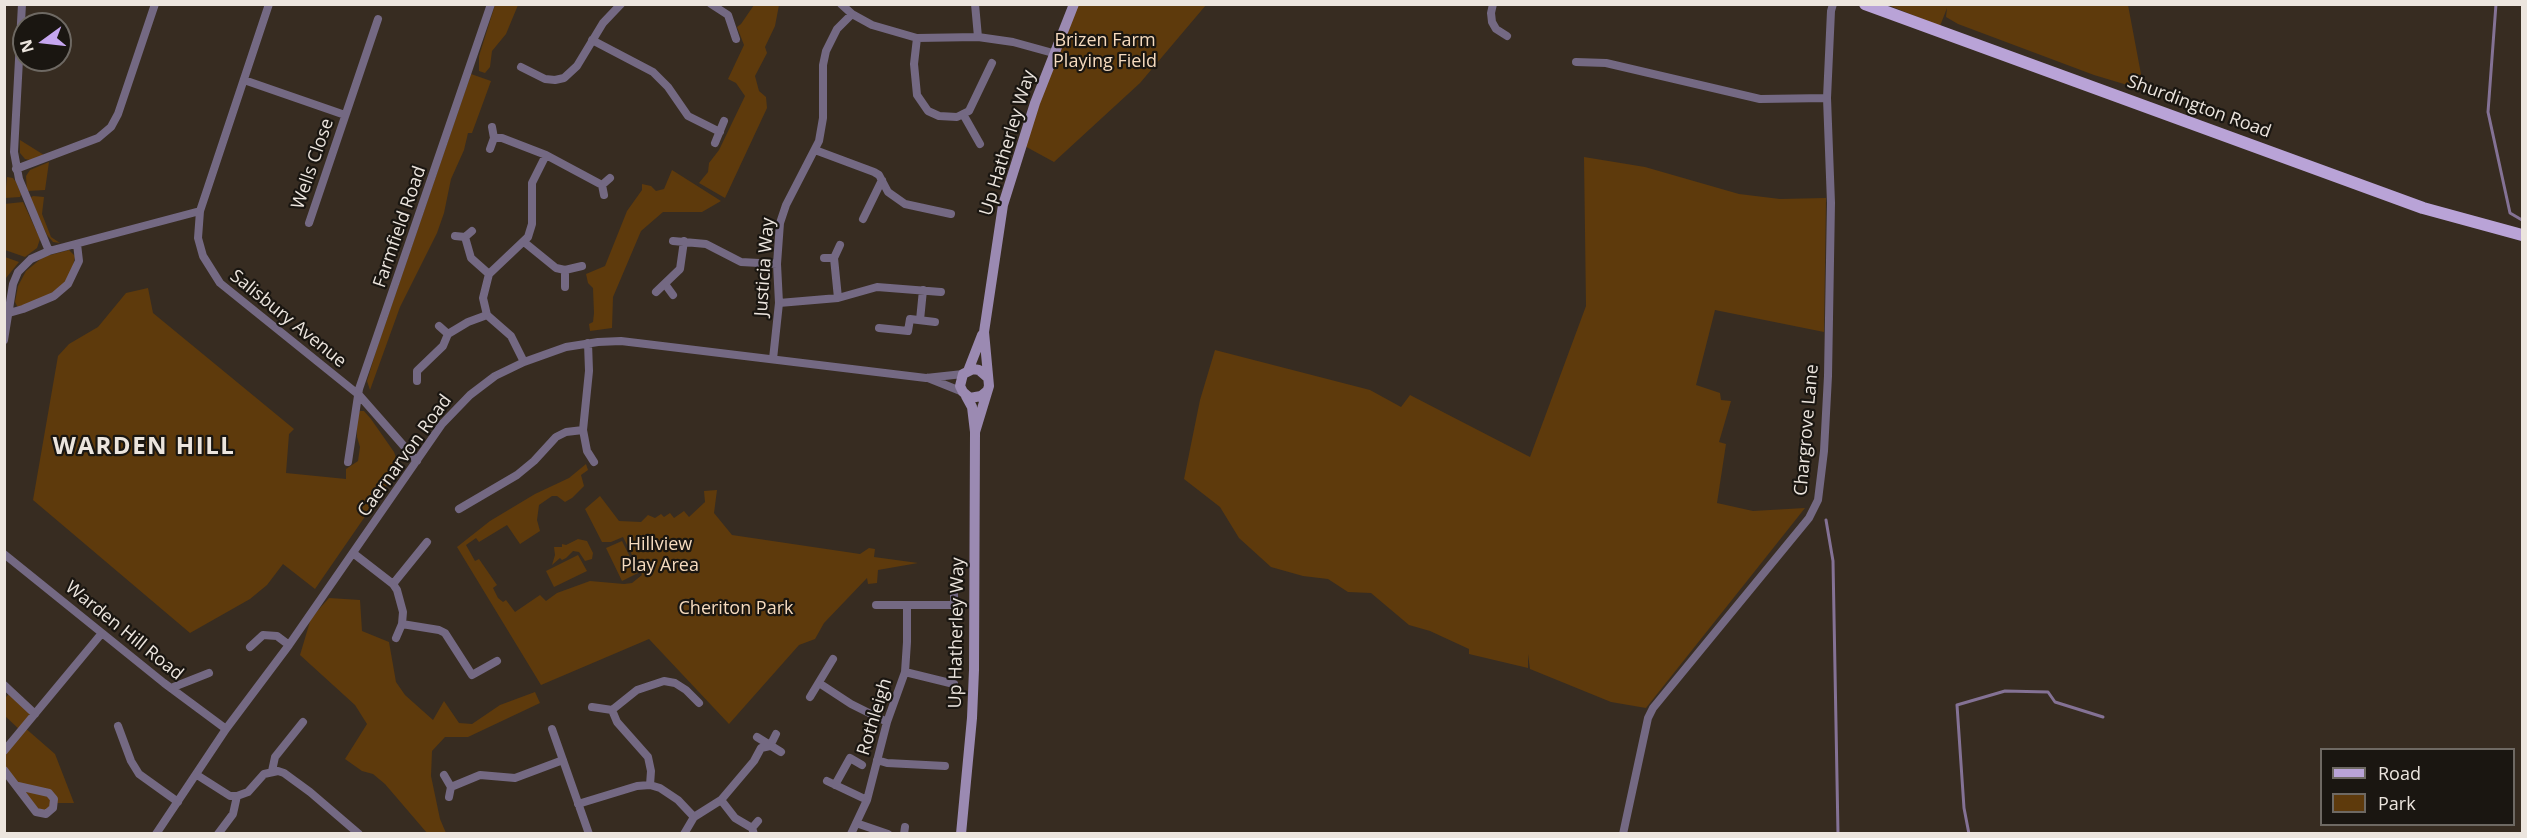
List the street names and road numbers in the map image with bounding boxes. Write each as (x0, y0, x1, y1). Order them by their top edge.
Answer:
street label: Up Hatherley Way (976, 68, 1040, 218)
street label: Shurdington Road (2124, 71, 2274, 143)
street label: Wells Close (287, 116, 339, 212)
street label: Farmfield Road (369, 163, 431, 291)
street label: Justicia Way (751, 217, 779, 317)
street label: Salisbury Avenue (226, 266, 350, 372)
street label: Chargrove Lane (1790, 363, 1824, 497)
street label: Caernarvon Road (353, 391, 457, 521)
street label: Up Hatherley Way (945, 557, 969, 709)
street label: Warden Hill Road (61, 577, 187, 685)
street label: Rothleigh (853, 676, 897, 758)

